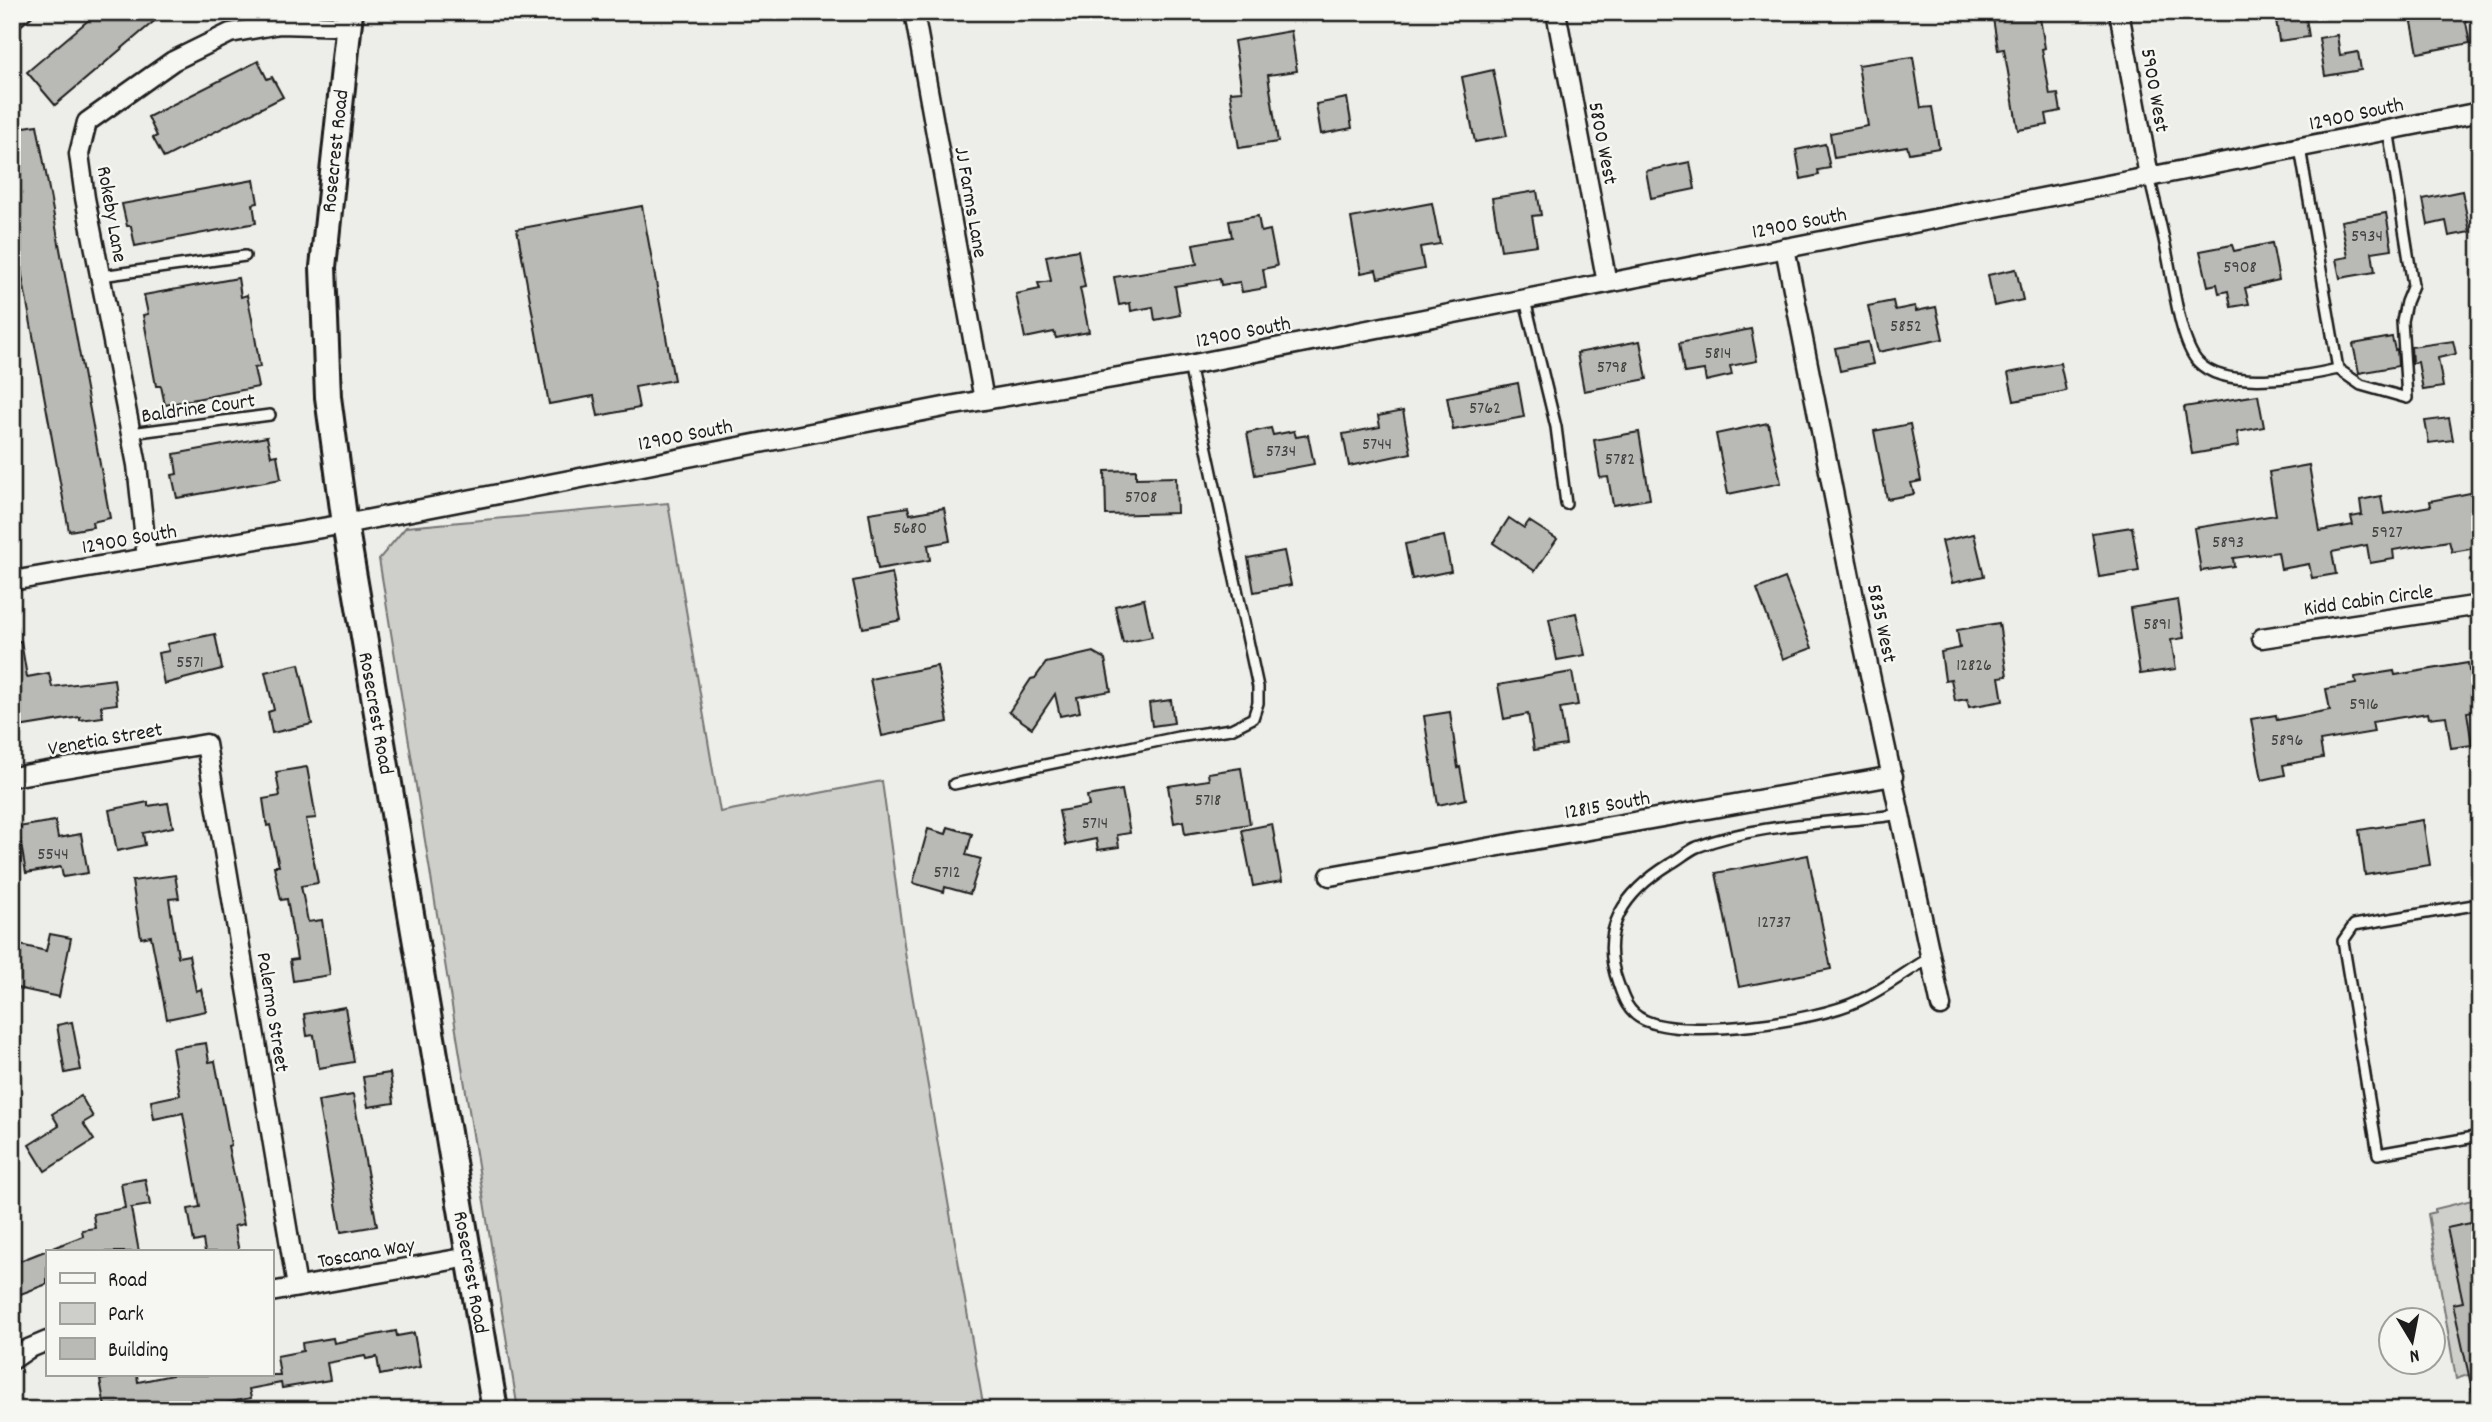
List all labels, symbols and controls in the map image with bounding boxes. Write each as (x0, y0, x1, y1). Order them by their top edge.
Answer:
street label: 5900 West (2131, 46, 2175, 135)
street label: Rosecrest Road (316, 88, 358, 214)
street label: 12900 South (2306, 91, 2407, 141)
street label: 5800 West (1578, 100, 1624, 188)
street label: JJ Farms Lane (945, 144, 994, 261)
street label: Rokeby Lane (87, 164, 133, 265)
street label: 12900 South (1750, 201, 1850, 249)
house number: 5934 (2351, 225, 2383, 250)
house number: 5908 (2223, 256, 2257, 281)
street label: 12900 South (1194, 310, 1294, 358)
house number: 5852 (1890, 315, 1922, 340)
house number: 5814 (1705, 342, 1731, 367)
house number: 5798 (1597, 356, 1627, 381)
street label: Baldrine Court (140, 387, 257, 433)
house number: 5762 (1469, 397, 1501, 422)
street label: 12900 South (636, 413, 736, 461)
house number: 5744 (1362, 433, 1392, 458)
house number: 5734 (1266, 440, 1296, 465)
house number: 5782 (1605, 448, 1635, 473)
house number: 5708 (1125, 486, 1157, 511)
house number: 5680 (893, 517, 927, 542)
street label: 12900 South (80, 518, 179, 564)
house number: 5927 (2371, 521, 2403, 546)
house number: 5893 (2212, 531, 2244, 556)
street label: Kidd Cabin Circle (2302, 578, 2435, 626)
street label: 5835 West (1857, 581, 1903, 666)
house number: 5891 (2143, 613, 2171, 638)
street label: Rosecrest Road (349, 650, 400, 777)
house number: 5571 (176, 651, 204, 676)
house number: 12826 (1956, 654, 1992, 679)
house number: 5916 (2349, 693, 2379, 718)
street label: Venetia Street (46, 716, 165, 766)
house number: 5896 (2271, 729, 2303, 754)
street label: 12815 South (1562, 785, 1653, 829)
house number: 5718 (1195, 789, 1221, 814)
house number: 5714 (1082, 812, 1108, 837)
house number: 5544 (37, 843, 69, 868)
house number: 5712 (933, 861, 961, 886)
house number: 12737 (1757, 911, 1791, 936)
street label: Palermo Street (247, 950, 295, 1075)
street label: Rosecrest Road (444, 1209, 495, 1336)
street label: Toscana Way (316, 1232, 418, 1278)
legend (46, 1250, 273, 1376)
text: Road (108, 1267, 147, 1297)
text: Park (108, 1301, 144, 1331)
north arrow (2376, 1306, 2446, 1376)
text: Building (108, 1337, 168, 1367)
text: N (2407, 1340, 2421, 1368)

